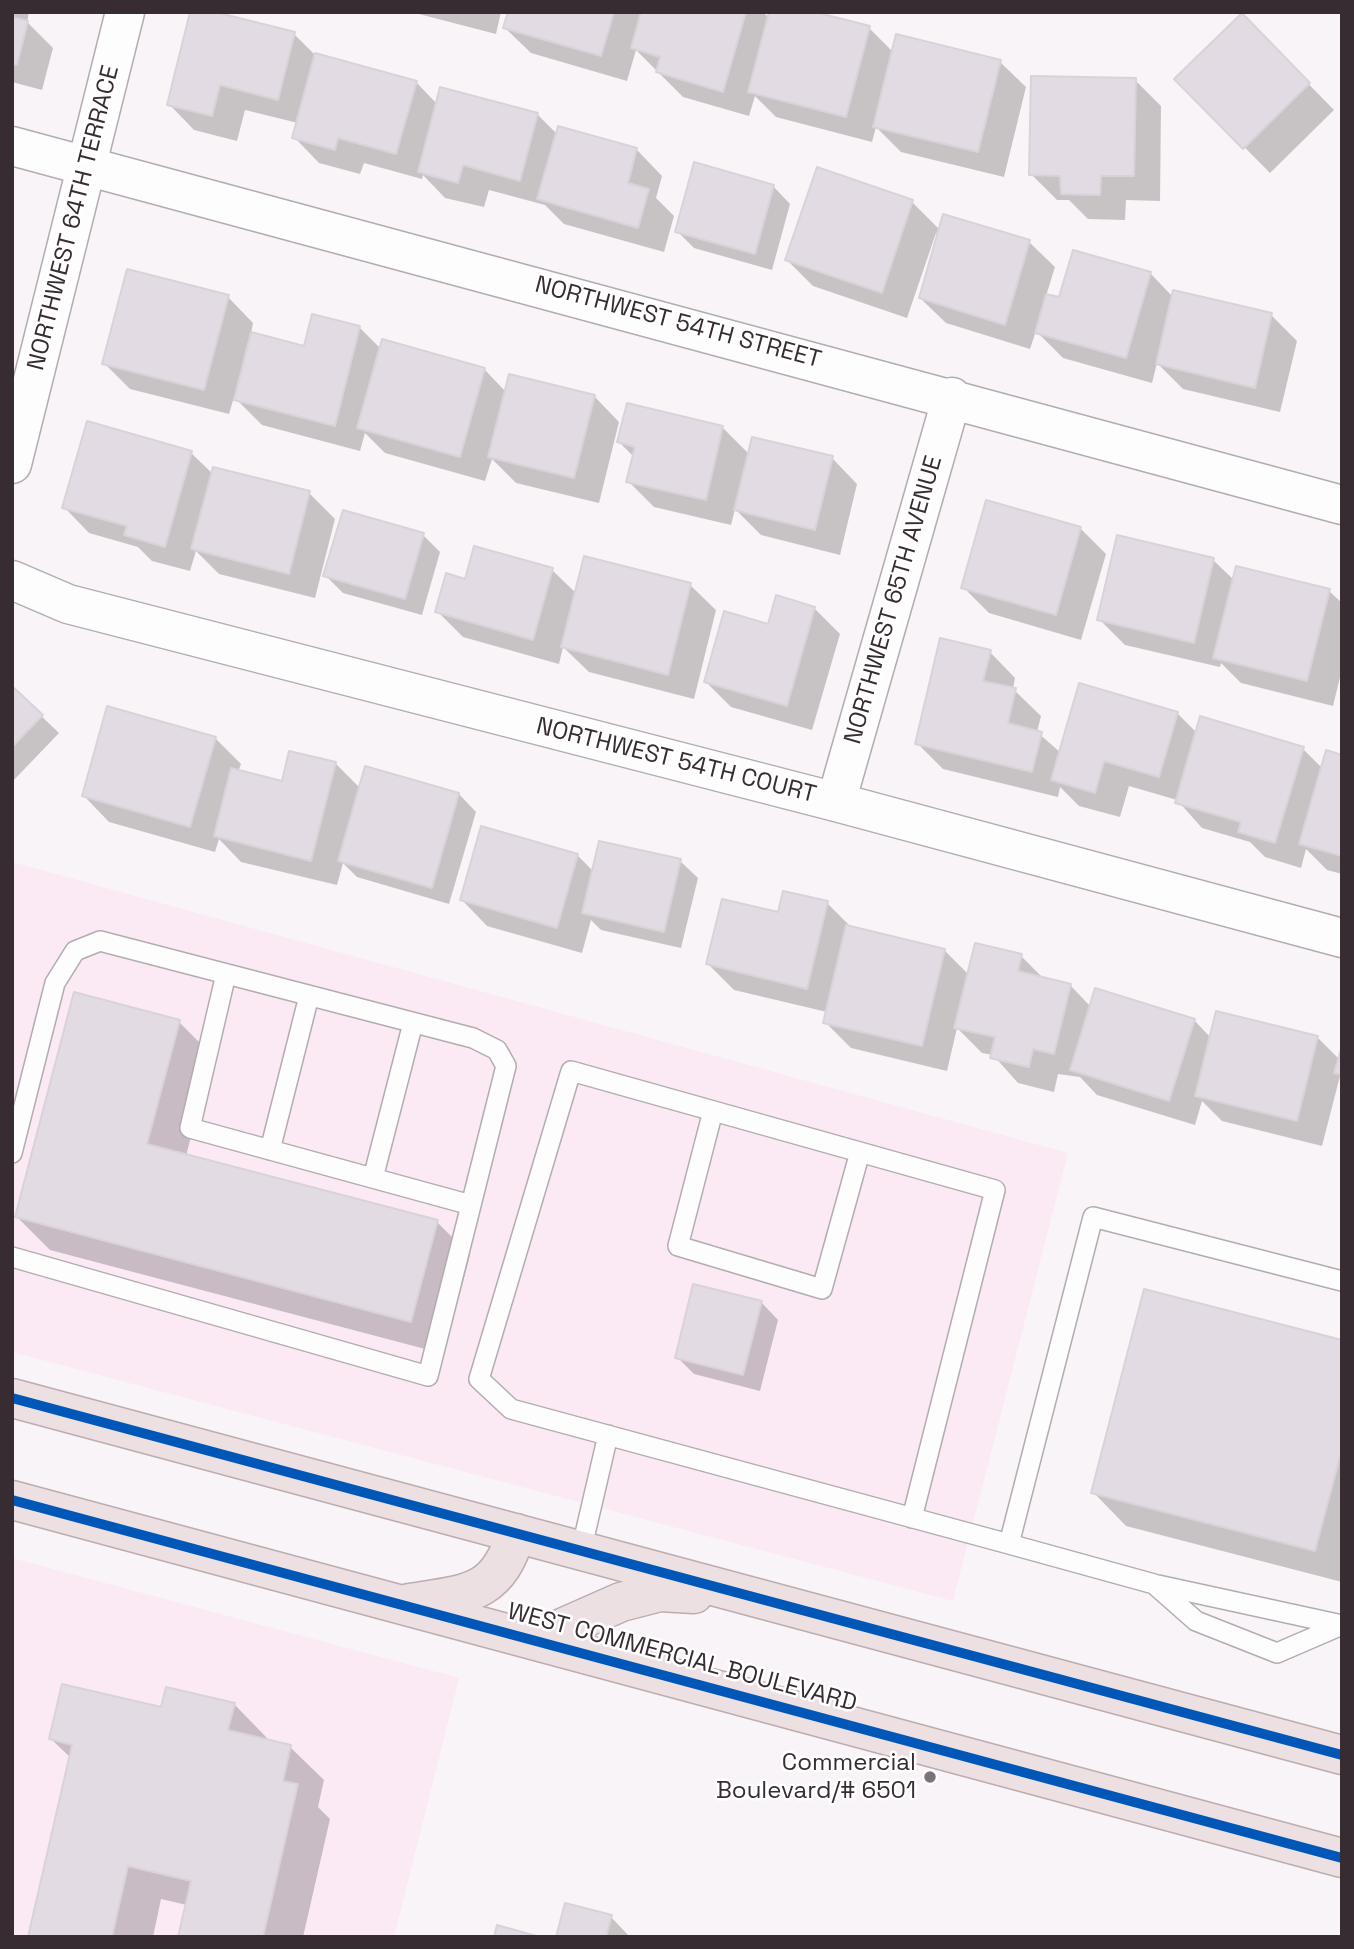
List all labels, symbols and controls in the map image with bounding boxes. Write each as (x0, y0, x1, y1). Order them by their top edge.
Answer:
street label: NORTHWEST 64TH TERRACE (22, 63, 126, 373)
street label: NORTHWEST 54TH STREET (532, 271, 824, 375)
street label: NORTHWEST 65TH AVENUE (839, 453, 949, 747)
street label: NORTHWEST 54TH COURT (533, 712, 819, 810)
street label: WEST COMMERCIAL BOULEVARD (504, 1597, 860, 1719)
place label: Commercial Boulevard/# 6501 (716, 1749, 916, 1805)
marker: Commercial Boulevard/# 6501 (922, 1769, 938, 1785)

